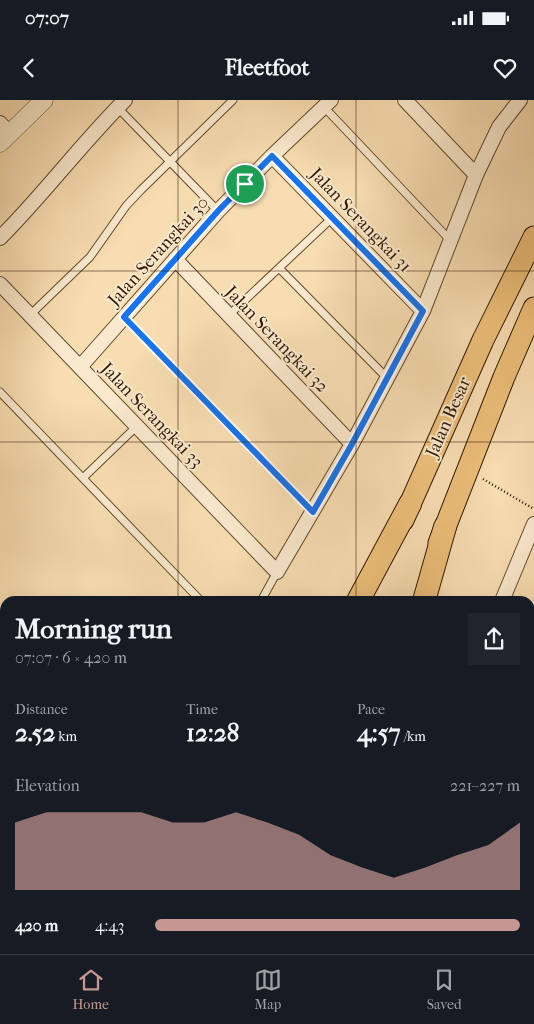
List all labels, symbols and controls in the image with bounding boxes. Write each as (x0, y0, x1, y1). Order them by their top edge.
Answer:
text: 07:07 (25, 7, 69, 29)
icon: back (15, 54, 43, 82)
icon: heart (491, 54, 519, 82)
text: Fleetfoot (225, 55, 309, 81)
street label: Jalan Serangkai 31 (304, 162, 416, 277)
pin (224, 163, 266, 205)
icon: arrive (231, 170, 259, 198)
street label: Jalan Serangkai 30 (102, 192, 213, 312)
street label: Jalan Serangkai 32 (219, 280, 333, 397)
street label: Jalan Serangkai 33 (95, 357, 207, 472)
street label: Jalan Besar (421, 374, 476, 462)
text: Morning run (15, 612, 172, 645)
button: share (468, 613, 520, 665)
text: 07:07 · 6 × 420 m (15, 648, 127, 667)
text: Distance (15, 701, 68, 718)
text: Time (186, 701, 218, 718)
text: Pace (357, 701, 385, 718)
text: 2.52 (15, 718, 55, 747)
text: 12:28 (186, 718, 239, 747)
text: 4:57 (357, 718, 401, 747)
text: km (55, 728, 77, 745)
text: /km (401, 728, 426, 745)
text: Elevation (15, 776, 80, 795)
text: 221–227 m (450, 776, 520, 795)
text: 420 m (15, 916, 58, 935)
text: 4:43 (95, 916, 124, 935)
tab: Home (72, 966, 109, 1013)
tab: Map (254, 966, 282, 1013)
tab: Saved (427, 966, 462, 1013)

